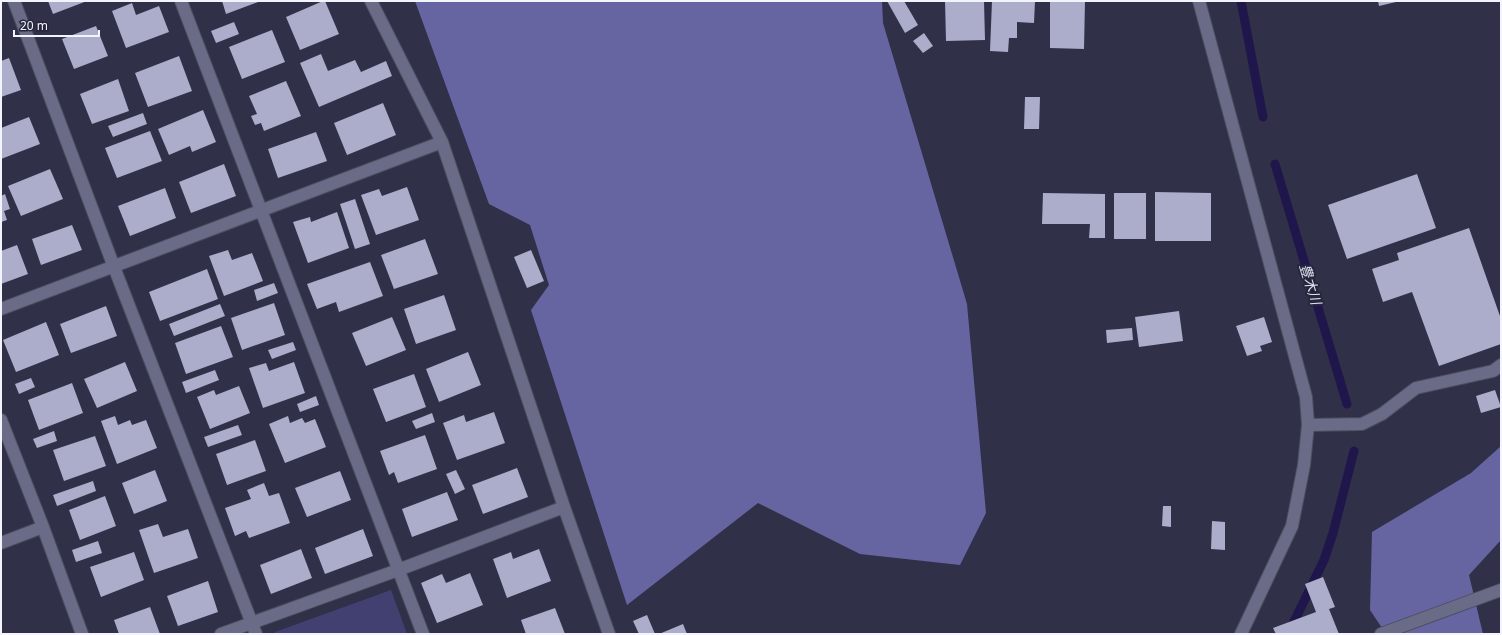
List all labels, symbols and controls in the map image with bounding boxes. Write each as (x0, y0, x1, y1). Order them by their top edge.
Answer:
scale bar (14, 12, 99, 38)
text: 20 m (20, 17, 48, 34)
water label: 豊木川 (1296, 261, 1327, 309)

